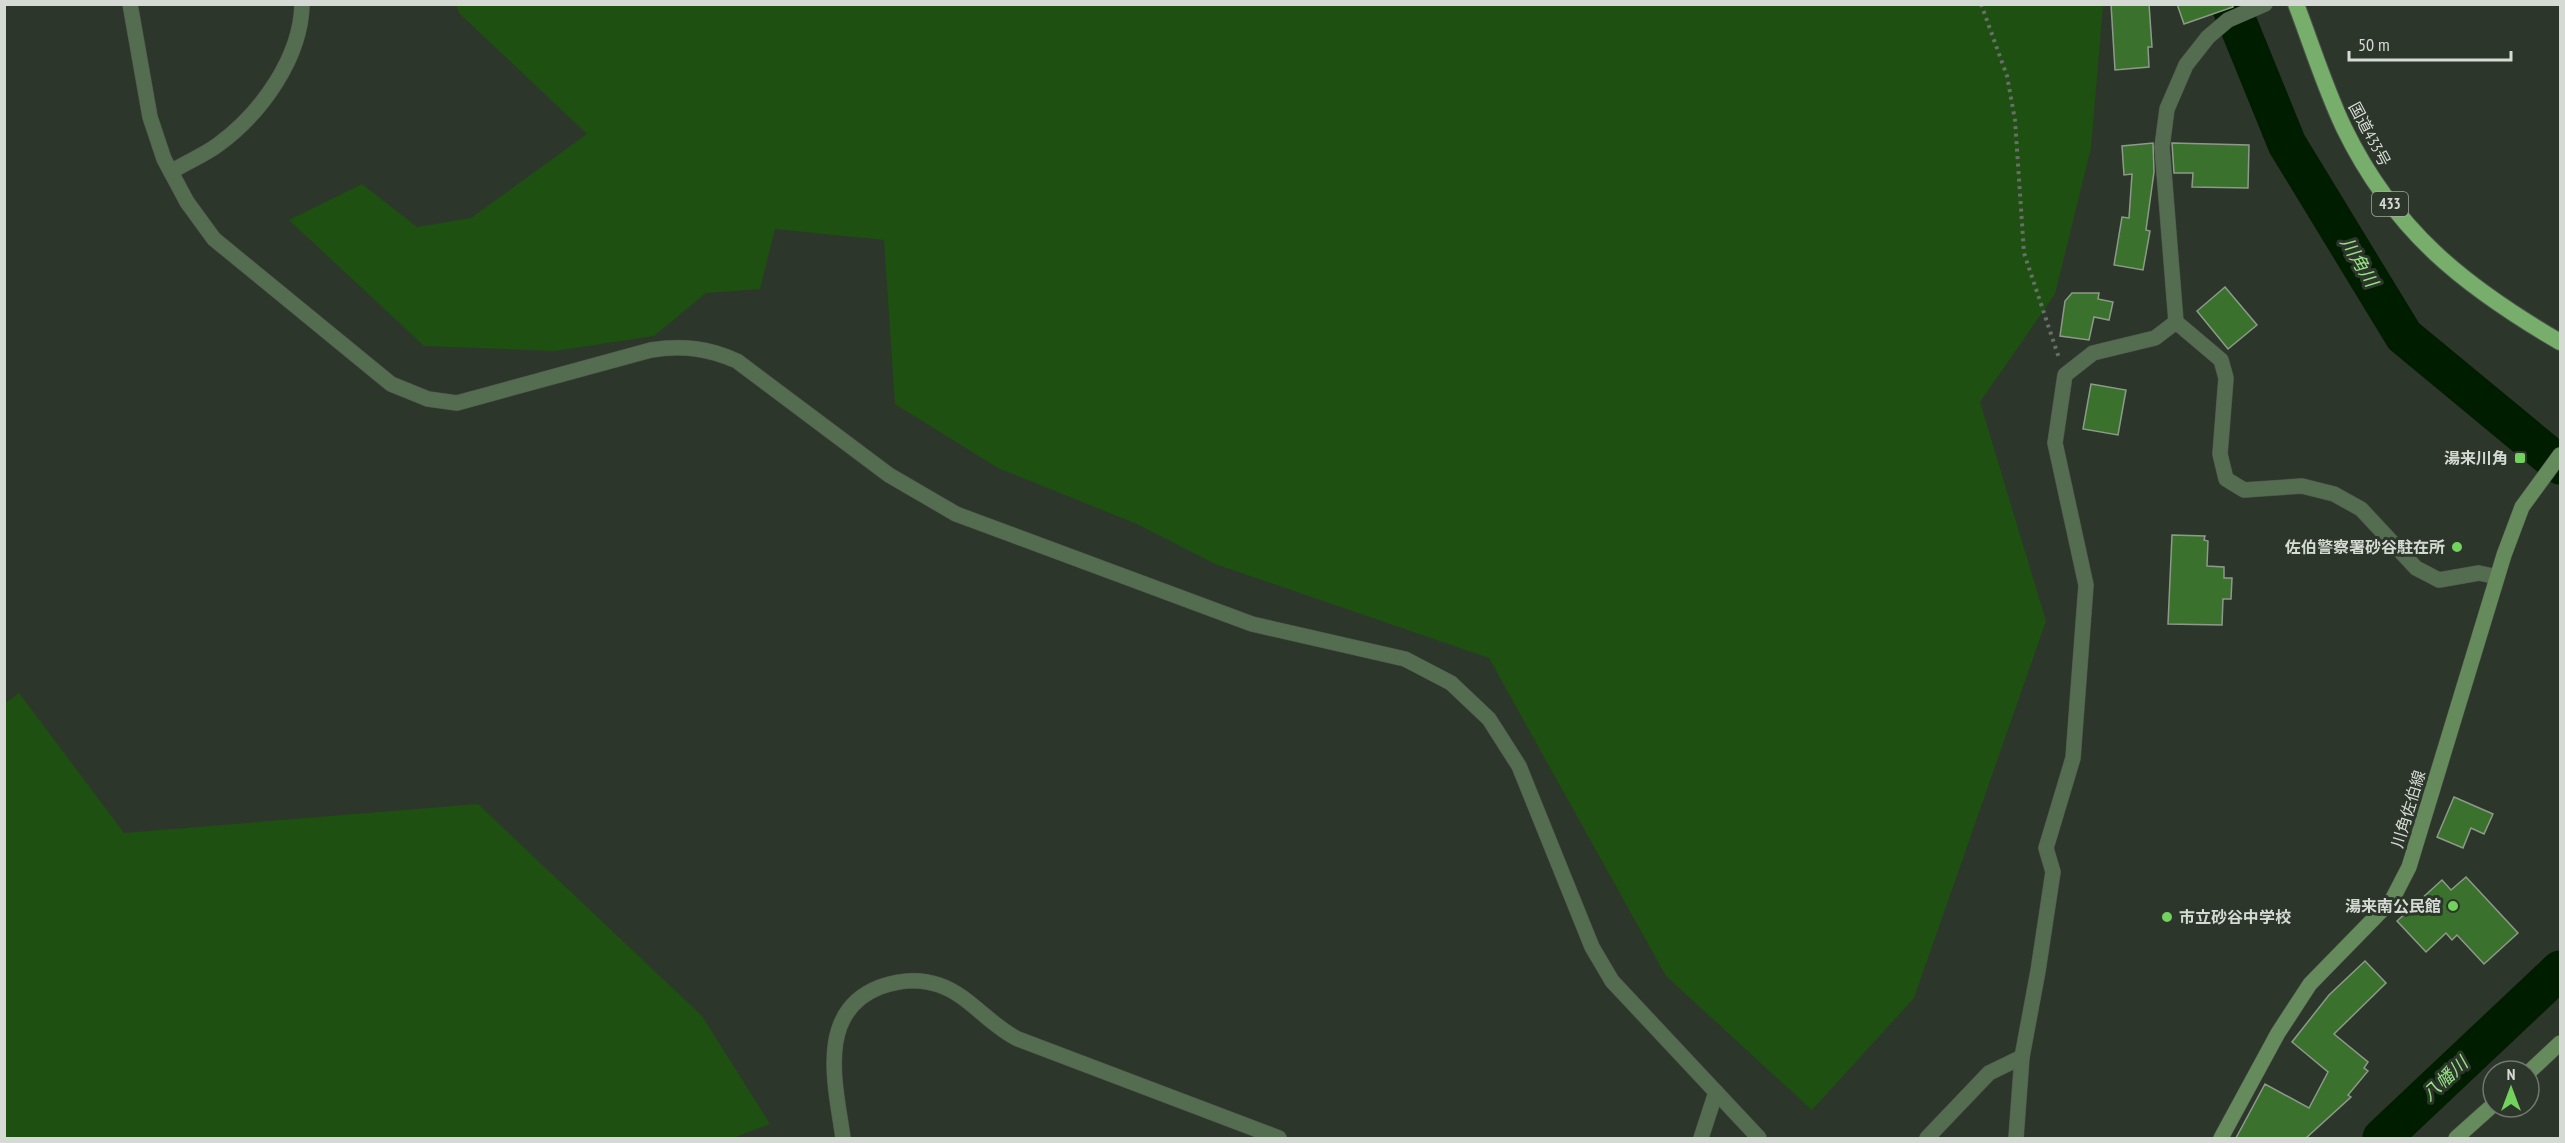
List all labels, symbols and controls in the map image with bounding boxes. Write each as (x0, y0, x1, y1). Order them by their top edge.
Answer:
scale bar (2349, 24, 2511, 62)
text: 50 m (2358, 33, 2390, 56)
street label: 国道433号 (2345, 99, 2395, 169)
road number: 433 (2372, 192, 2408, 216)
water label: 川角川 (2336, 233, 2384, 293)
place label: 湯来川角 (2444, 448, 2508, 468)
marker: 湯来川角 (2513, 451, 2527, 465)
place label: 佐伯警察署砂谷駐在所 (2284, 537, 2445, 557)
marker: 佐伯警察署砂谷駐在所 (2450, 540, 2464, 554)
street label: 川角佐伯線 (2387, 768, 2429, 850)
place label: 湯来南公民館 (2345, 896, 2441, 916)
marker: 湯来南公民館 (2446, 899, 2460, 913)
place label: 市立砂谷中学校 (2179, 907, 2291, 927)
marker: 市立砂谷中学校 (2160, 910, 2174, 924)
water label: 八幡川 (2417, 1050, 2474, 1105)
north arrow (2481, 1059, 2541, 1119)
text: N (2507, 1064, 2515, 1084)

